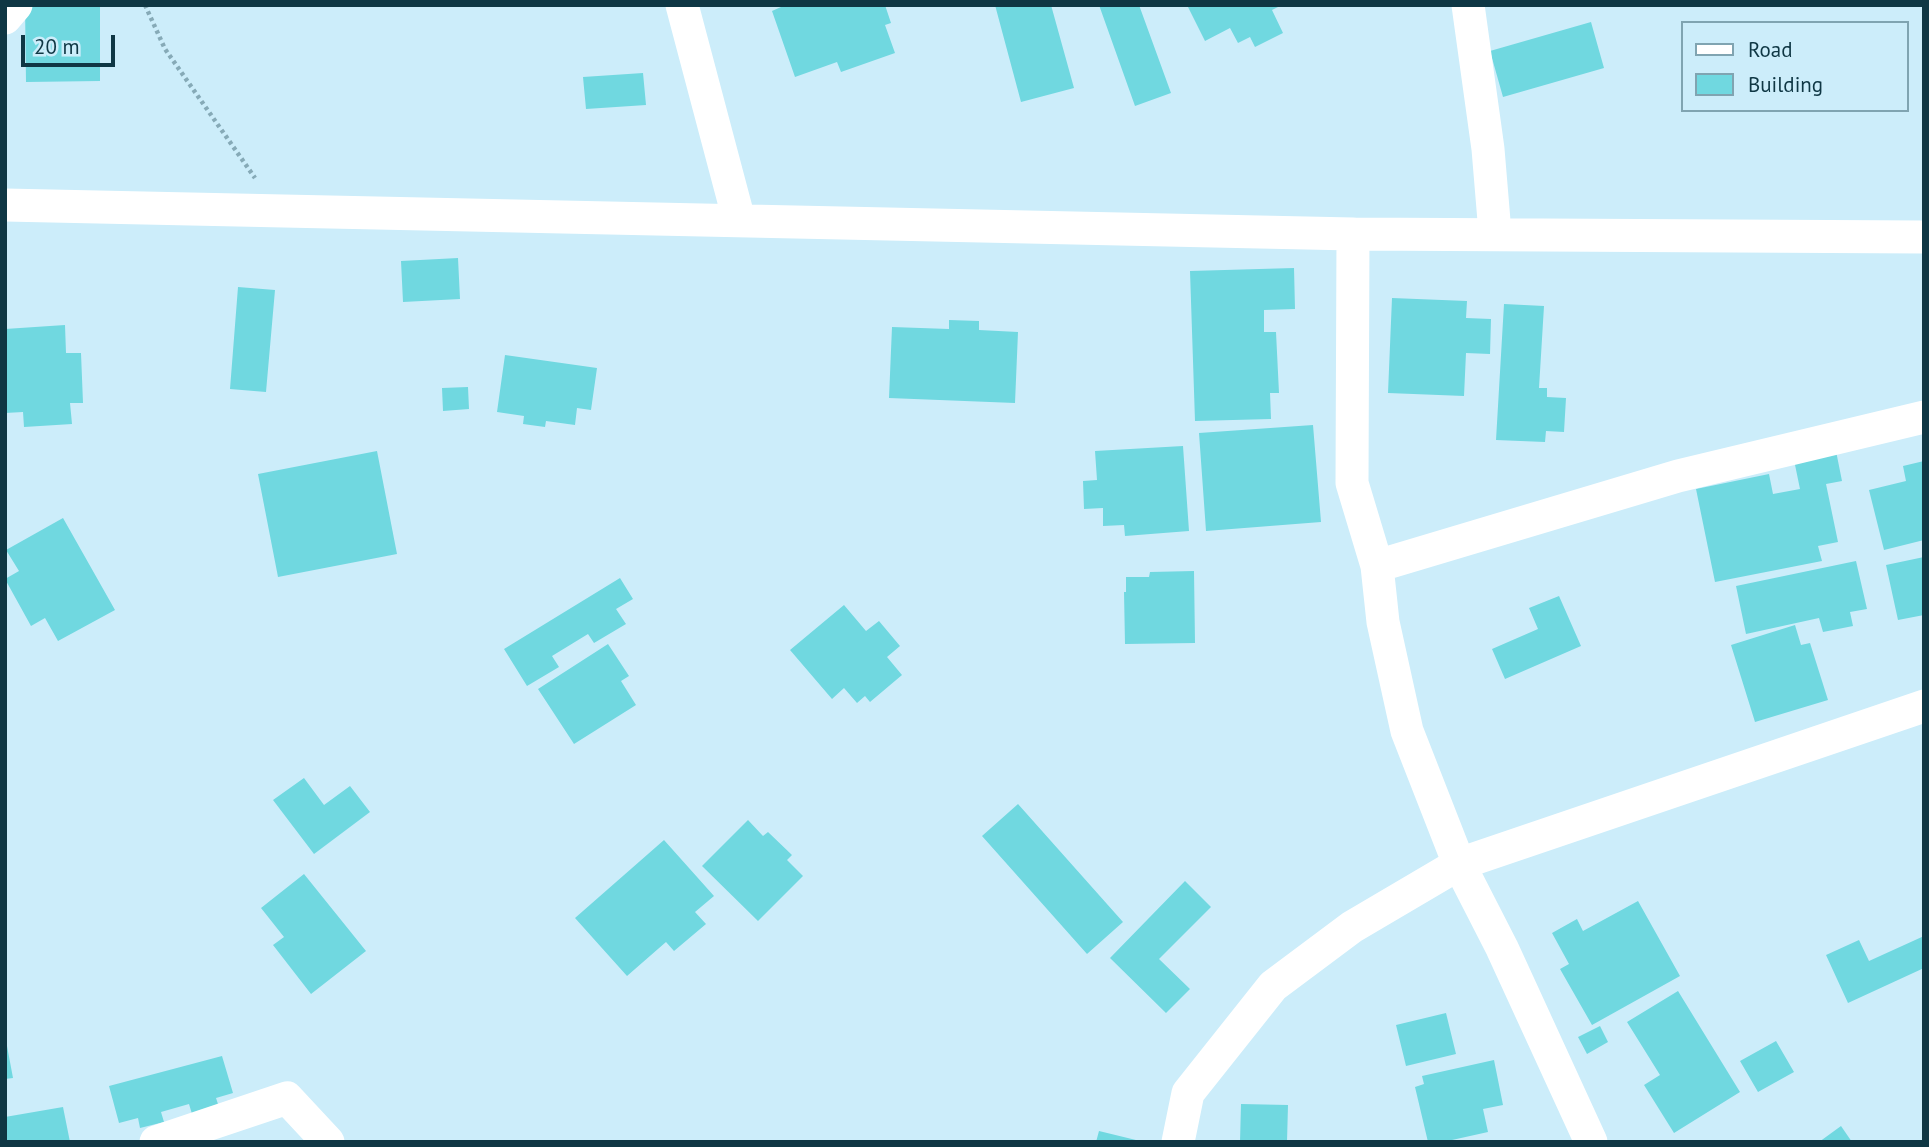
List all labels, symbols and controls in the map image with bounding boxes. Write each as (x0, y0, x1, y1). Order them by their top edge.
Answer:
scale bar (24, 21, 119, 65)
legend (1680, 21, 1908, 112)
text: 20 m (34, 33, 80, 60)
text: Road (1748, 36, 1792, 63)
text: Building (1748, 71, 1823, 98)

